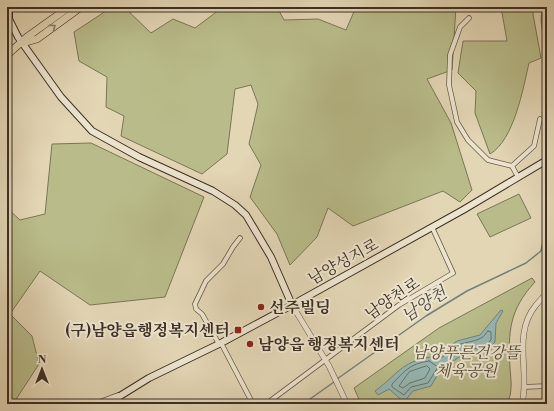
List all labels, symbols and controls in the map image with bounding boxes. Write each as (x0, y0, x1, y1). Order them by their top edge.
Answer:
one-way arrow (48, 25, 55, 32)
street label: 남양성지로 (305, 234, 383, 289)
street label: 남양천로 (361, 273, 424, 324)
water label: 남양천 (398, 281, 453, 327)
place label: 선주빌딩 (269, 298, 331, 318)
marker: 선주빌딩 (256, 302, 266, 312)
place label: (구)남양읍행정복지센터 (66, 321, 230, 341)
marker: (구)남양읍행정복지센터 (233, 325, 243, 335)
place label: 남양읍 행정복지센터 (258, 335, 400, 355)
marker: 남양읍 행정복지센터 (245, 339, 255, 349)
park label: 남양푸른건강뜰 체육공원 (412, 343, 522, 381)
north arrow (22, 349, 62, 389)
text: N (38, 353, 47, 367)

